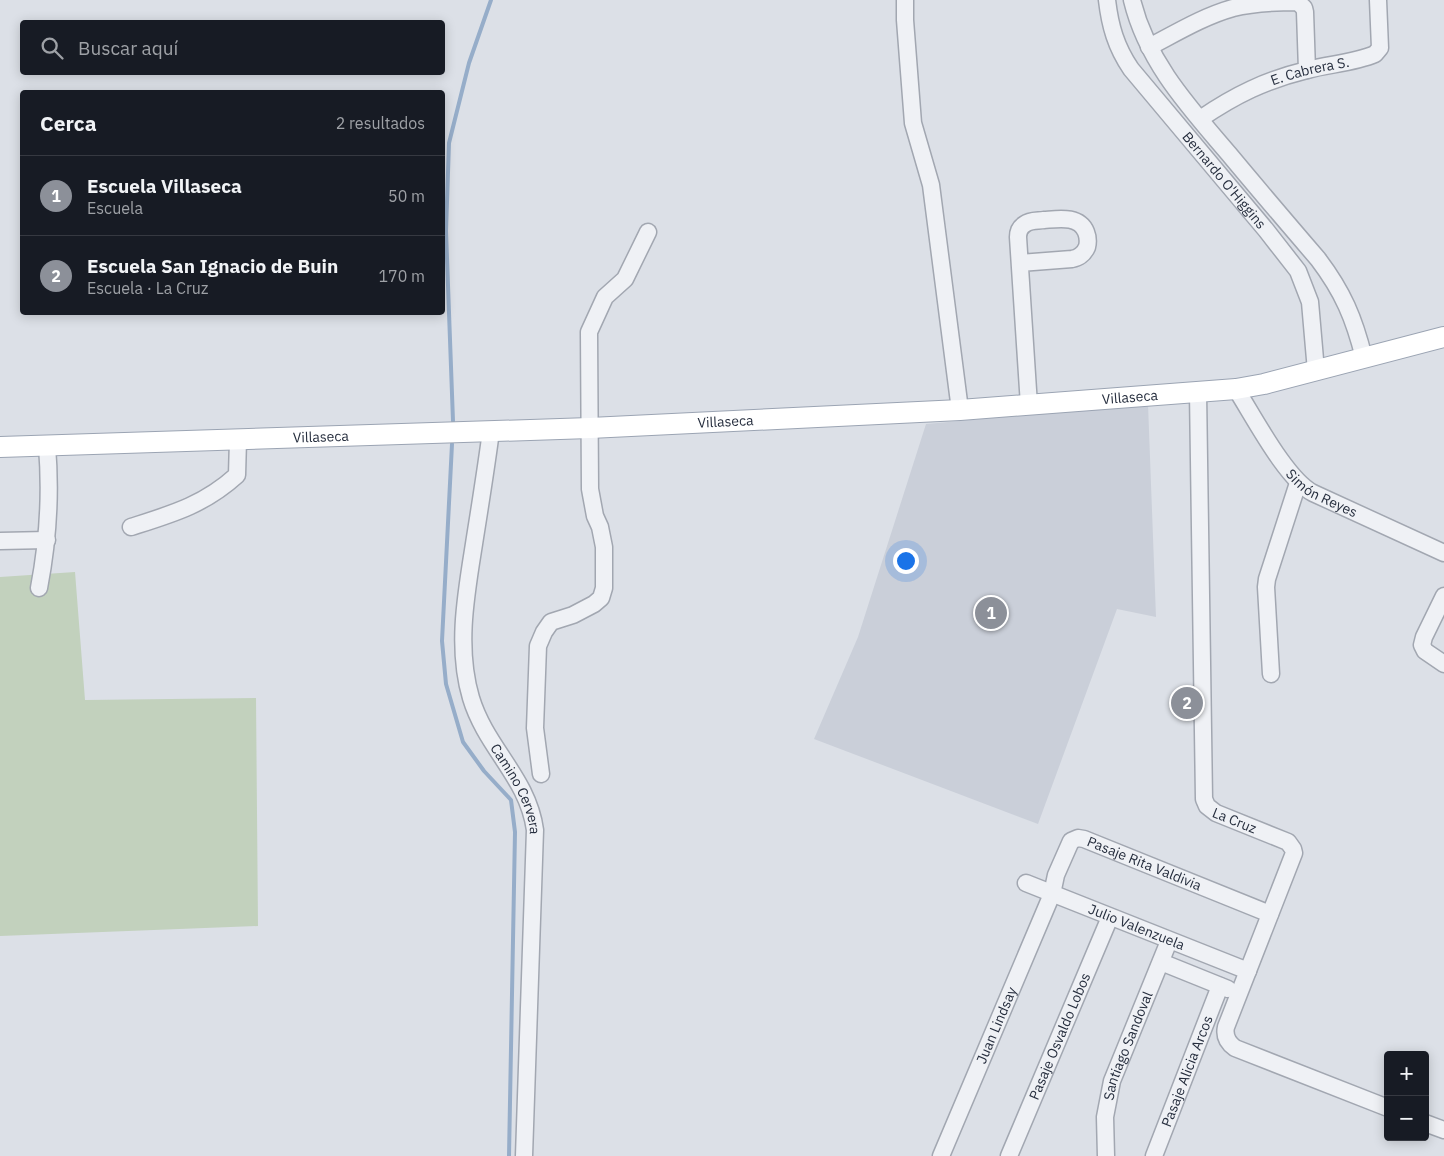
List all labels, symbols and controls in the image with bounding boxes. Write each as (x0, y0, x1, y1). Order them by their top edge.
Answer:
search box (20, 20, 445, 75)
icon: search (38, 34, 66, 62)
text: Buscar aquí (78, 36, 178, 60)
street label: E. Cabrera S. (1268, 53, 1351, 89)
text: Cerca (40, 109, 97, 137)
text: 2 resultados (336, 113, 425, 133)
street label: Bernardo O'Higgins (1178, 128, 1270, 233)
text: Escuela Villaseca (87, 174, 242, 198)
text: 1 (51, 186, 61, 206)
text: 50 m (388, 186, 425, 206)
text: Escuela (87, 198, 143, 218)
text: Escuela San Ignacio de Buin (87, 254, 338, 278)
text: 2 (51, 266, 61, 286)
text: 170 m (378, 266, 425, 286)
text: Escuela · La Cruz (87, 278, 208, 298)
street label: Villaseca (1101, 386, 1159, 408)
street label: Villaseca (697, 411, 755, 432)
street label: Villaseca (292, 427, 350, 447)
street label: Simón Reyes (1282, 465, 1360, 521)
your location (893, 548, 919, 574)
pin: 1 (975, 594, 1007, 632)
pin: 2 (1171, 684, 1203, 722)
street label: Camino Cervera (486, 740, 544, 835)
street label: La Cruz (1210, 803, 1260, 838)
street label: Pasaje Rita Valdivia (1085, 832, 1205, 895)
street label: Julio Valenzuela (1086, 900, 1188, 954)
street label: Pasaje Osvaldo Lobos (1025, 970, 1094, 1102)
street label: Juan Lindsay (972, 984, 1021, 1066)
street label: Santiago Sandoval (1099, 988, 1157, 1102)
street label: Pasaje Alicia Arcos (1157, 1013, 1217, 1129)
map controls (1384, 1051, 1429, 1141)
button: + (1384, 1051, 1429, 1096)
button: − (1384, 1096, 1429, 1141)

